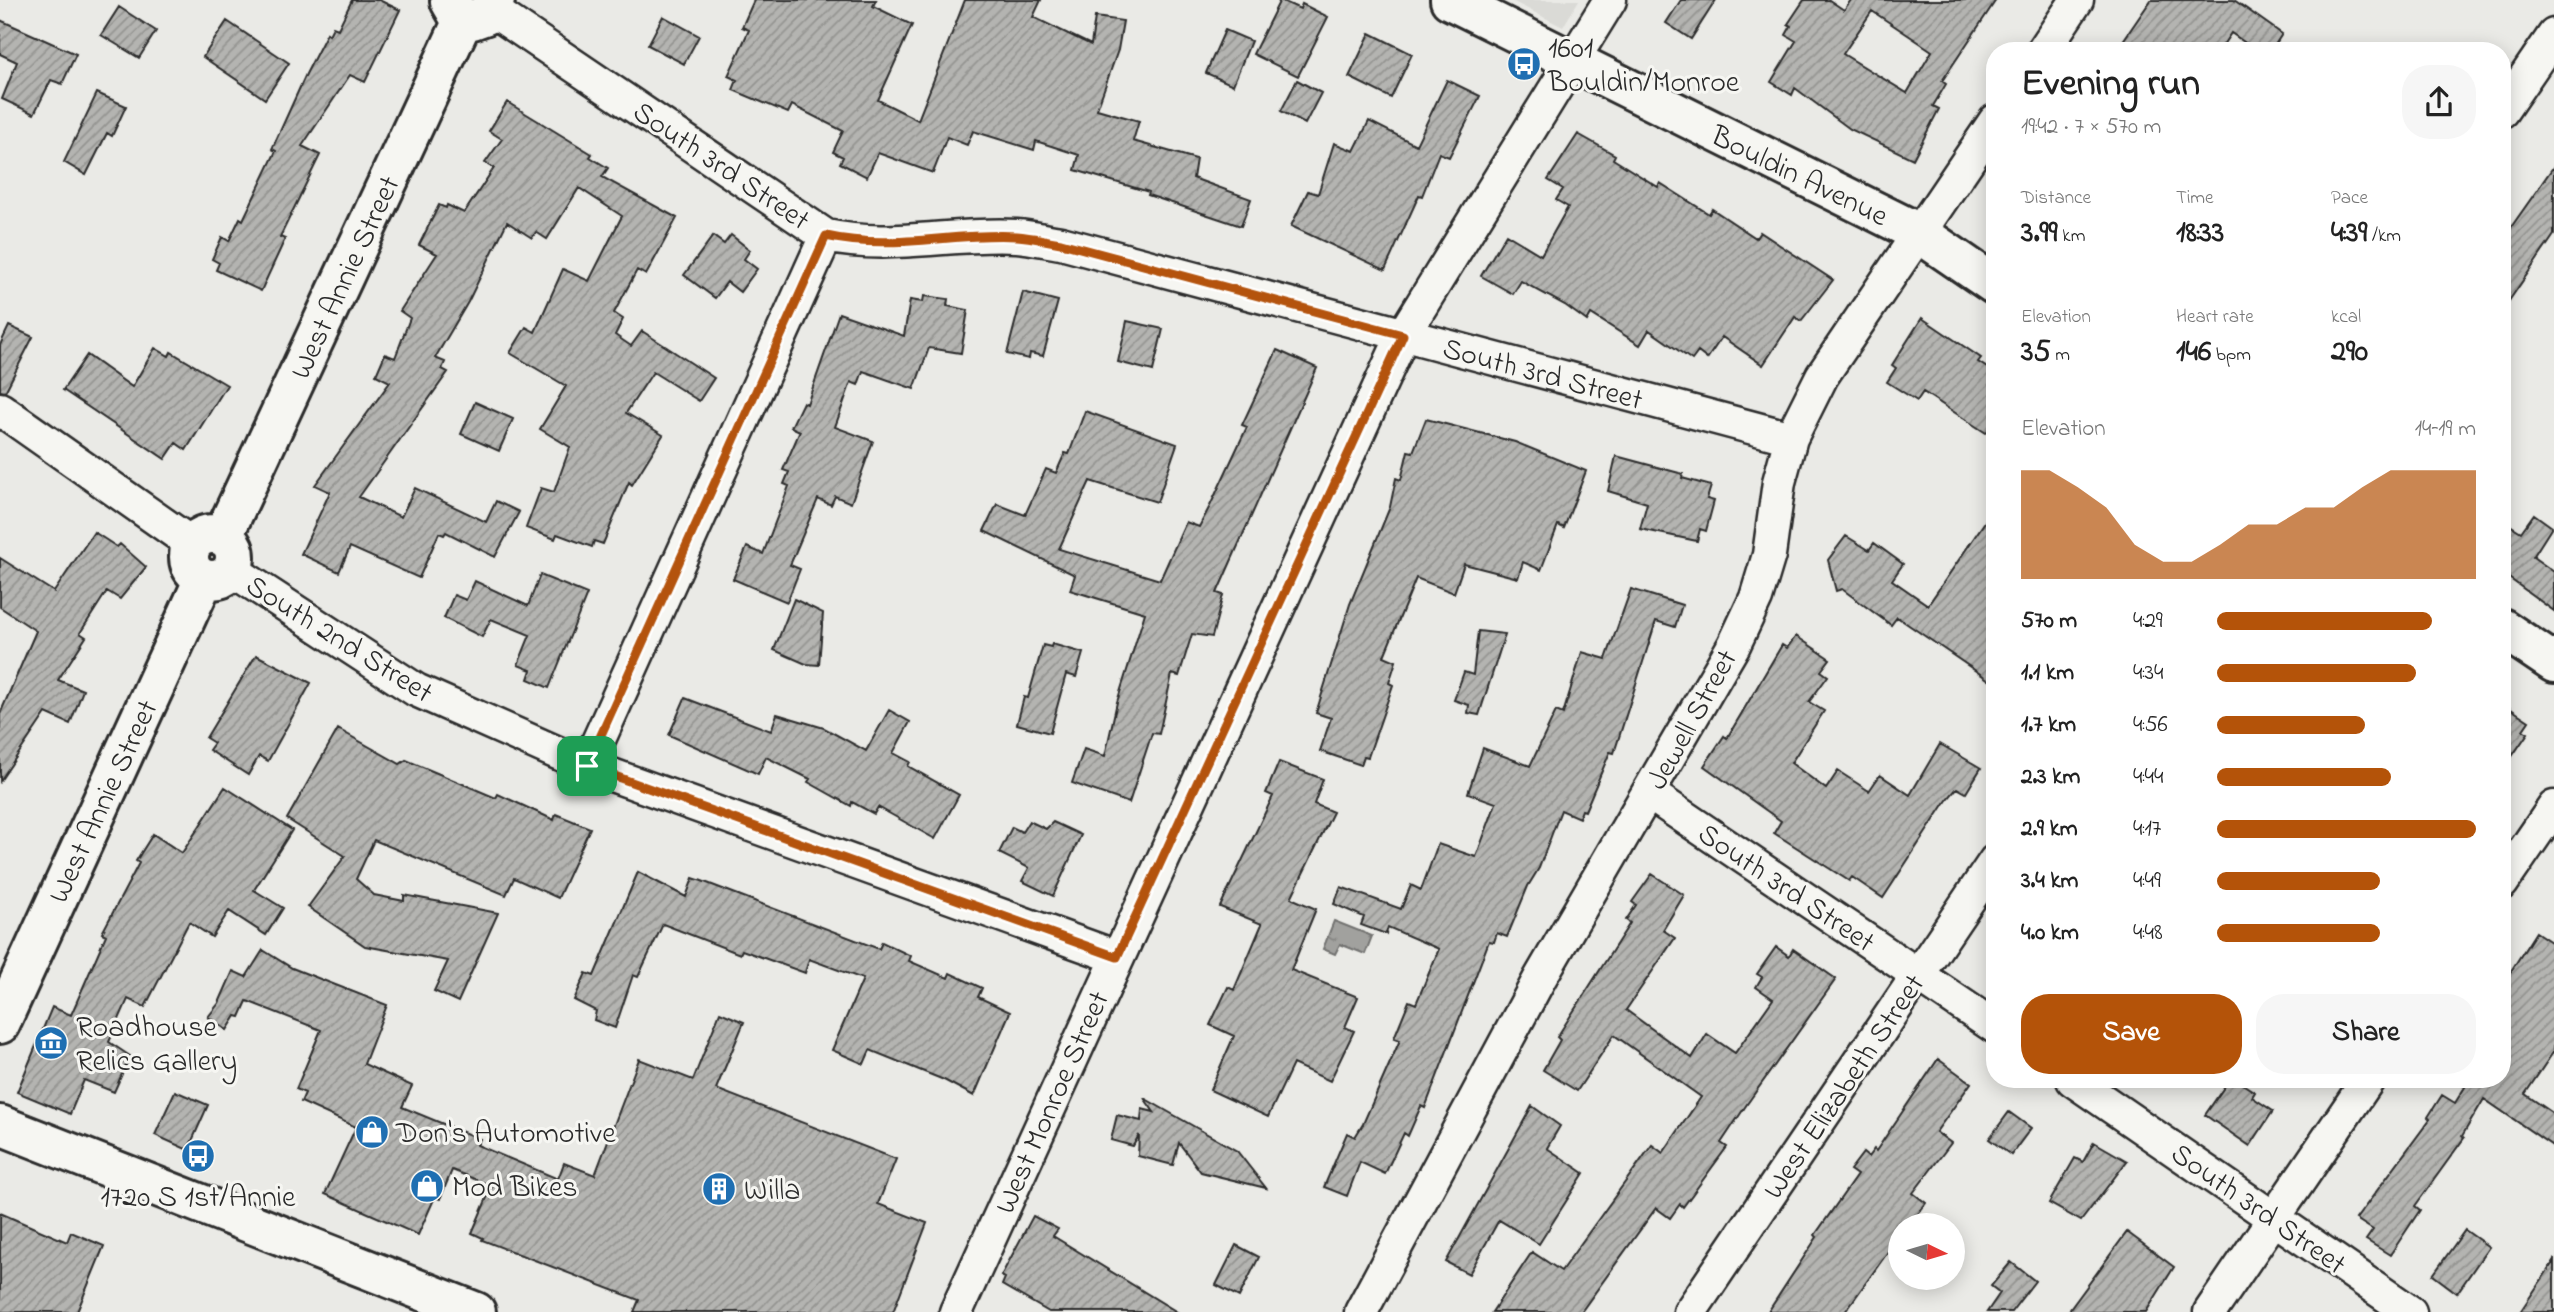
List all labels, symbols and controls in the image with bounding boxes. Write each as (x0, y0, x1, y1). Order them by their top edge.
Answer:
place label: 1601 Bouldin/Monroe (1547, 28, 1740, 106)
bus stop icon: 1601 Bouldin/Monroe (1505, 45, 1543, 83)
text: Evening run (2021, 57, 2200, 113)
button: share (2402, 65, 2476, 139)
street label: South 3rd Street (623, 92, 818, 243)
text: 19:42 · 7 × 570 m (2021, 111, 2161, 144)
street label: Bouldin Avenue (1702, 115, 1895, 240)
street label: West Annie Street (280, 169, 413, 387)
text: Distance (2021, 185, 2091, 212)
text: Time (2176, 185, 2214, 212)
text: Pace (2331, 185, 2368, 212)
text: 3.99 (2021, 212, 2058, 256)
text: 18:33 (2176, 212, 2224, 256)
text: 4:39 (2331, 212, 2367, 256)
text: km (2058, 223, 2085, 250)
text: /km (2367, 223, 2401, 250)
text: Elevation (2021, 304, 2091, 331)
text: Heart rate (2176, 304, 2254, 331)
text: kcal (2331, 304, 2361, 331)
street label: South 3rd Street (1437, 328, 1647, 424)
text: 35 (2021, 331, 2051, 375)
text: 146 (2176, 331, 2211, 375)
text: 290 (2331, 331, 2368, 375)
text: m (2051, 342, 2070, 369)
text: bpm (2211, 342, 2251, 369)
text: Elevation (2021, 413, 2106, 446)
text: 14–19 m (2415, 413, 2476, 446)
street label: South 2nd Street (236, 565, 441, 716)
text: 570 m (2021, 605, 2077, 638)
text: 4:29 (2133, 605, 2163, 638)
street label: Jewell Street (1637, 642, 1750, 799)
text: 1.1 km (2021, 657, 2074, 690)
text: 4:34 (2133, 657, 2163, 690)
street label: West Annie Street (38, 693, 171, 911)
text: 1.7 km (2021, 709, 2076, 742)
text: 4:56 (2133, 709, 2168, 742)
pin (557, 736, 617, 796)
icon: arrive (568, 747, 606, 785)
text: 2.3 km (2021, 761, 2080, 794)
text: 4:44 (2133, 761, 2163, 794)
text: 2.9 km (2021, 813, 2078, 846)
text: 4:17 (2133, 813, 2161, 846)
street label: South 3rd Street (1688, 814, 1883, 965)
text: 3.4 km (2021, 865, 2078, 898)
text: 4:49 (2133, 865, 2161, 898)
text: 4.0 km (2021, 917, 2079, 950)
text: 4:48 (2133, 917, 2163, 950)
street label: West Elizabeth Street (1754, 966, 1937, 1209)
street label: West Monroe Street (985, 985, 1123, 1222)
button: Save (2021, 994, 2242, 1074)
button: Share (2256, 994, 2476, 1074)
place label: Roadhouse Relics Gallery (76, 1007, 237, 1085)
museum icon: Roadhouse Relics Gallery (32, 1024, 70, 1062)
shop icon: Don's Automotive (353, 1113, 391, 1151)
place label: Don's Automotive (395, 1113, 616, 1157)
street label: South 3rd Street (2161, 1134, 2354, 1287)
bus stop icon: 1720 S 1st/Annie (179, 1137, 217, 1175)
shop icon: Mod Bikes (408, 1167, 446, 1205)
place label: Mod Bikes (452, 1167, 578, 1211)
building icon: Willa (700, 1170, 738, 1208)
place label: Willa (744, 1170, 800, 1214)
place label: 1720 S 1st/Annie (100, 1177, 296, 1221)
north arrow (1888, 1213, 1965, 1290)
map controls (1888, 1213, 1965, 1290)

